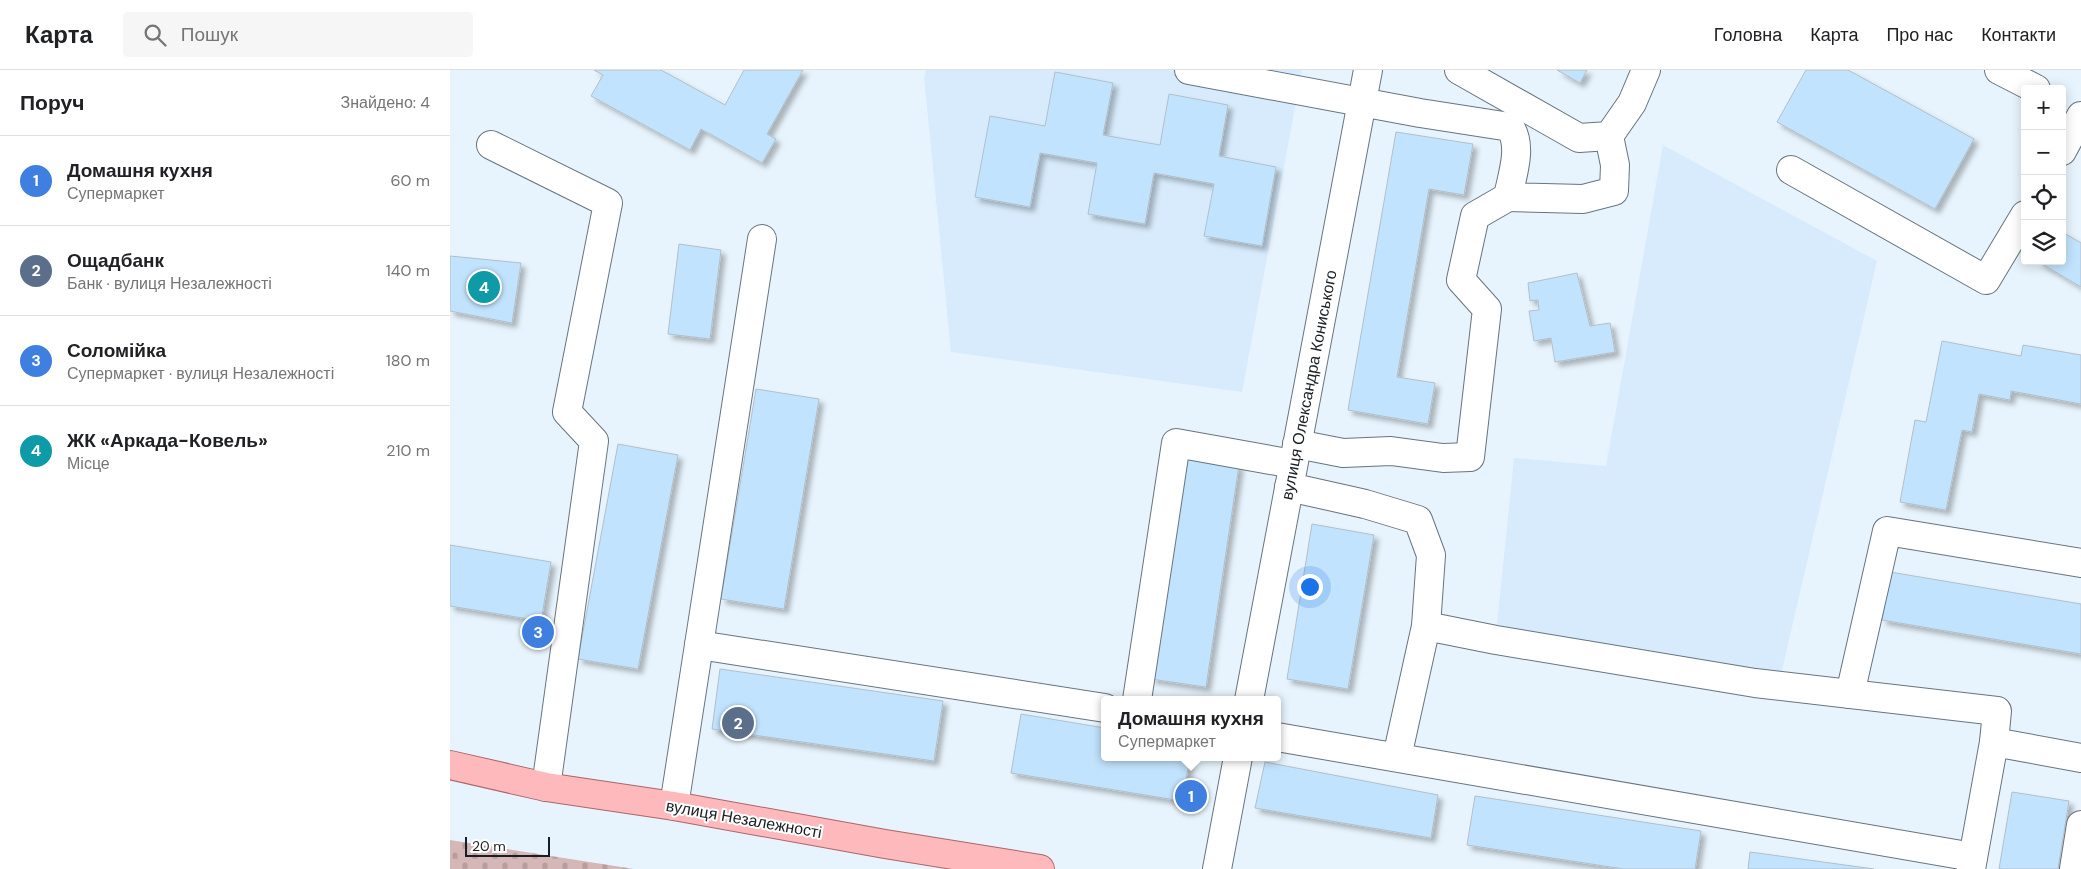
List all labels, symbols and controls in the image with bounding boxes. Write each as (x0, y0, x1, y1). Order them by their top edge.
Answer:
search box (123, 12, 473, 57)
text: Карта (25, 19, 93, 50)
icon: search (141, 21, 169, 49)
text: Пошук (181, 22, 238, 47)
text: Головна (1714, 23, 1782, 47)
text: Карта (1810, 23, 1858, 47)
text: Про нас (1886, 23, 1953, 47)
text: Контакти (1981, 23, 2056, 47)
map controls (2021, 85, 2066, 265)
button: + (2021, 85, 2066, 130)
text: Поруч (20, 89, 84, 117)
text: Знайдено: 4 (340, 92, 430, 113)
button: − (2021, 130, 2066, 175)
text: Домашня кухня (67, 158, 213, 183)
text: 1 (33, 170, 39, 191)
text: 60 m (390, 170, 430, 191)
button: locate (2021, 175, 2066, 220)
text: Супермаркет (67, 183, 165, 204)
button: layers (2021, 220, 2066, 265)
text: Ощадбанк (67, 248, 164, 273)
text: 2 (31, 260, 41, 281)
text: 140 m (386, 260, 430, 281)
pin: 4 (468, 268, 500, 306)
street label: вулиця Олександра Кониського (1276, 268, 1342, 502)
text: Банк · вулиця Незалежності (67, 273, 272, 294)
text: Соломійка (67, 338, 166, 363)
text: 3 (31, 350, 41, 371)
text: 180 m (386, 350, 430, 371)
text: Супермаркет · вулиця Незалежності (67, 363, 334, 384)
text: ЖК «Аркада-Ковель» (67, 428, 268, 453)
text: 4 (31, 440, 41, 461)
text: 210 m (386, 440, 430, 461)
text: Місце (67, 453, 110, 474)
your location (1297, 574, 1323, 600)
pin: 3 (522, 613, 554, 651)
popup (1101, 696, 1281, 761)
pin: 2 (722, 704, 754, 742)
text: Домашня кухня (1118, 706, 1264, 731)
text: Супермаркет (1118, 731, 1216, 752)
pin: 1 (1175, 777, 1207, 815)
street label: вулиця Незалежності (664, 795, 824, 843)
scale bar (465, 834, 550, 857)
text: 20 m (472, 837, 506, 855)

